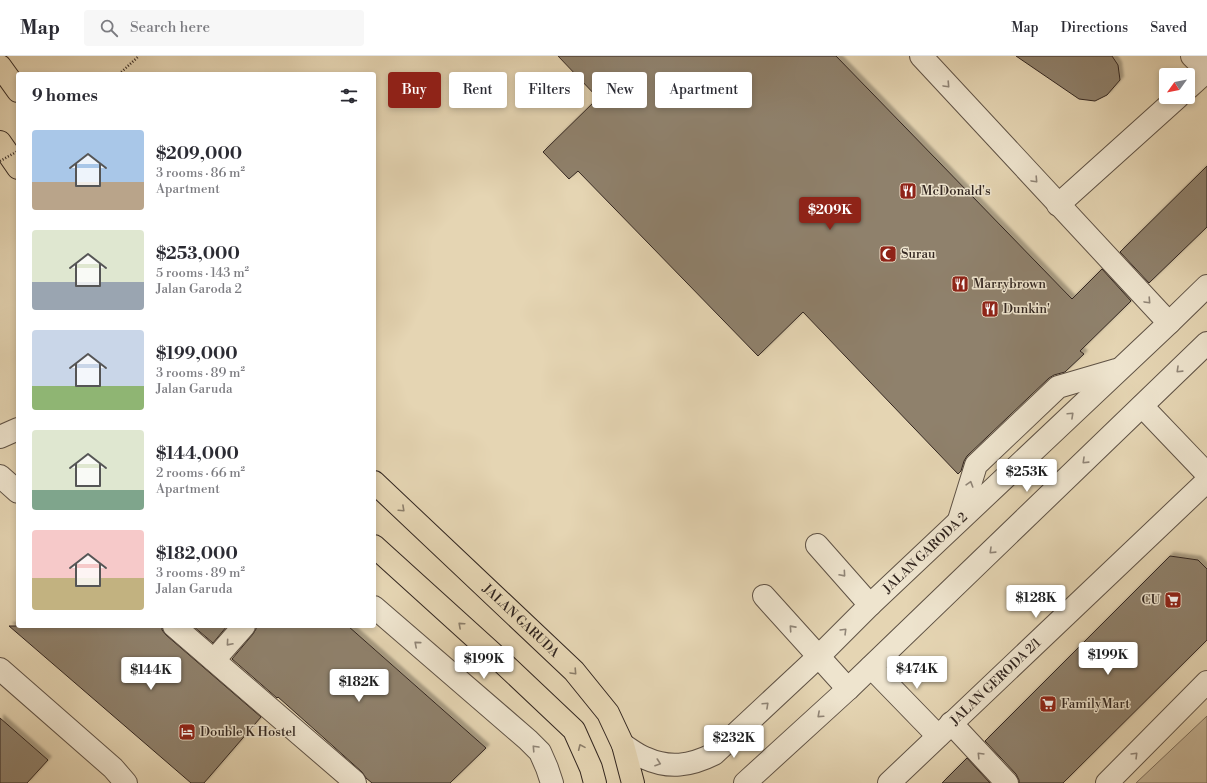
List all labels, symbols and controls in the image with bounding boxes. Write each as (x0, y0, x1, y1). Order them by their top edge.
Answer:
search box (84, 10, 364, 46)
text: Map (20, 16, 60, 40)
icon: search (98, 17, 120, 39)
text: Search here (130, 18, 210, 37)
text: Map (1011, 19, 1039, 37)
text: Directions (1061, 19, 1128, 37)
text: Saved (1150, 19, 1187, 37)
north arrow (1159, 68, 1195, 104)
map controls (1159, 68, 1195, 104)
chip: Buy (388, 72, 441, 108)
chip: Rent (449, 72, 507, 108)
chip: Filters (515, 72, 584, 108)
chip: New (592, 72, 647, 108)
chip: Apartment (655, 72, 752, 108)
one-way arrow (943, 80, 950, 88)
text: 9 homes (32, 85, 98, 107)
icon: filters (338, 85, 360, 107)
text: $209,000 (156, 143, 242, 165)
icon: home (64, 146, 112, 194)
text: 3 rooms · 86 m² (156, 165, 245, 181)
one-way arrow (1031, 175, 1038, 183)
text: Apartment (156, 181, 220, 197)
restaurant icon: McDonald's (898, 181, 918, 201)
place label: McDonald's (921, 183, 991, 199)
pin: $209K (802, 197, 858, 231)
text: $209K (808, 202, 852, 218)
text: $253,000 (156, 243, 240, 265)
mosque icon: Surau (878, 244, 898, 264)
icon: home (64, 246, 112, 294)
place label: Surau (901, 246, 936, 262)
text: 5 rooms · 143 m² (156, 265, 249, 281)
restaurant icon: Marrybrown (950, 274, 970, 294)
place label: Marrybrown (973, 276, 1046, 292)
text: Jalan Garoda 2 (156, 281, 242, 297)
one-way arrow (1143, 296, 1150, 304)
restaurant icon: Dunkin' (980, 299, 1000, 319)
place label: Dunkin' (1003, 301, 1050, 317)
text: $199,000 (156, 343, 238, 365)
icon: home (64, 346, 112, 394)
text: 3 rooms · 89 m² (156, 365, 245, 381)
one-way arrow (1176, 365, 1184, 373)
text: Jalan Garuda (156, 381, 232, 397)
one-way arrow (1066, 412, 1074, 420)
text: $144,000 (156, 443, 239, 465)
icon: home (64, 446, 112, 494)
one-way arrow (1083, 456, 1090, 463)
pin: $253K (999, 459, 1055, 493)
text: $253K (1006, 464, 1048, 480)
text: 2 rooms · 66 m² (156, 465, 245, 481)
text: Apartment (156, 481, 220, 497)
one-way arrow (965, 481, 974, 488)
one-way arrow (397, 504, 405, 512)
street label: JALAN GARODA 2 (879, 509, 971, 597)
text: $182,000 (156, 543, 238, 565)
icon: home (64, 546, 112, 594)
one-way arrow (989, 546, 997, 554)
text: 3 rooms · 89 m² (156, 565, 245, 581)
one-way arrow (838, 569, 845, 577)
street label: JALAN GARUDA (478, 580, 563, 661)
text: Jalan Garuda (156, 581, 232, 597)
pin: $128K (1008, 585, 1064, 619)
text: $128K (1015, 590, 1057, 606)
supermarket icon: CU (1163, 590, 1183, 610)
place label: CU (1141, 592, 1160, 608)
one-way arrow (458, 622, 466, 630)
one-way arrow (790, 625, 797, 632)
one-way arrow (839, 628, 847, 636)
street label: JALAN GERODA 2/1 (946, 635, 1045, 729)
one-way arrow (227, 638, 234, 646)
one-way arrow (414, 641, 422, 648)
pin: $199K (1080, 642, 1136, 676)
pin: $199K (456, 646, 512, 680)
text: $199K (1088, 647, 1128, 663)
text: $199K (464, 651, 504, 667)
pin: $474K (889, 656, 945, 690)
pin: $144K (123, 657, 179, 691)
text: $474K (896, 661, 938, 677)
text: $144K (130, 662, 172, 678)
one-way arrow (570, 667, 577, 675)
pin: $182K (331, 669, 387, 703)
text: $182K (339, 674, 379, 690)
supermarket icon: FamilyMart (1038, 694, 1058, 714)
place label: FamilyMart (1061, 696, 1130, 712)
one-way arrow (761, 702, 769, 710)
one-way arrow (817, 711, 824, 718)
hotel icon: Double K Hostel (177, 722, 197, 742)
place label: Double K Hostel (200, 724, 296, 740)
pin: $232K (706, 725, 762, 759)
text: $232K (713, 730, 755, 746)
one-way arrow (578, 743, 586, 751)
one-way arrow (533, 745, 540, 753)
one-way arrow (978, 752, 985, 760)
one-way arrow (1130, 752, 1138, 760)
one-way arrow (654, 758, 661, 766)

